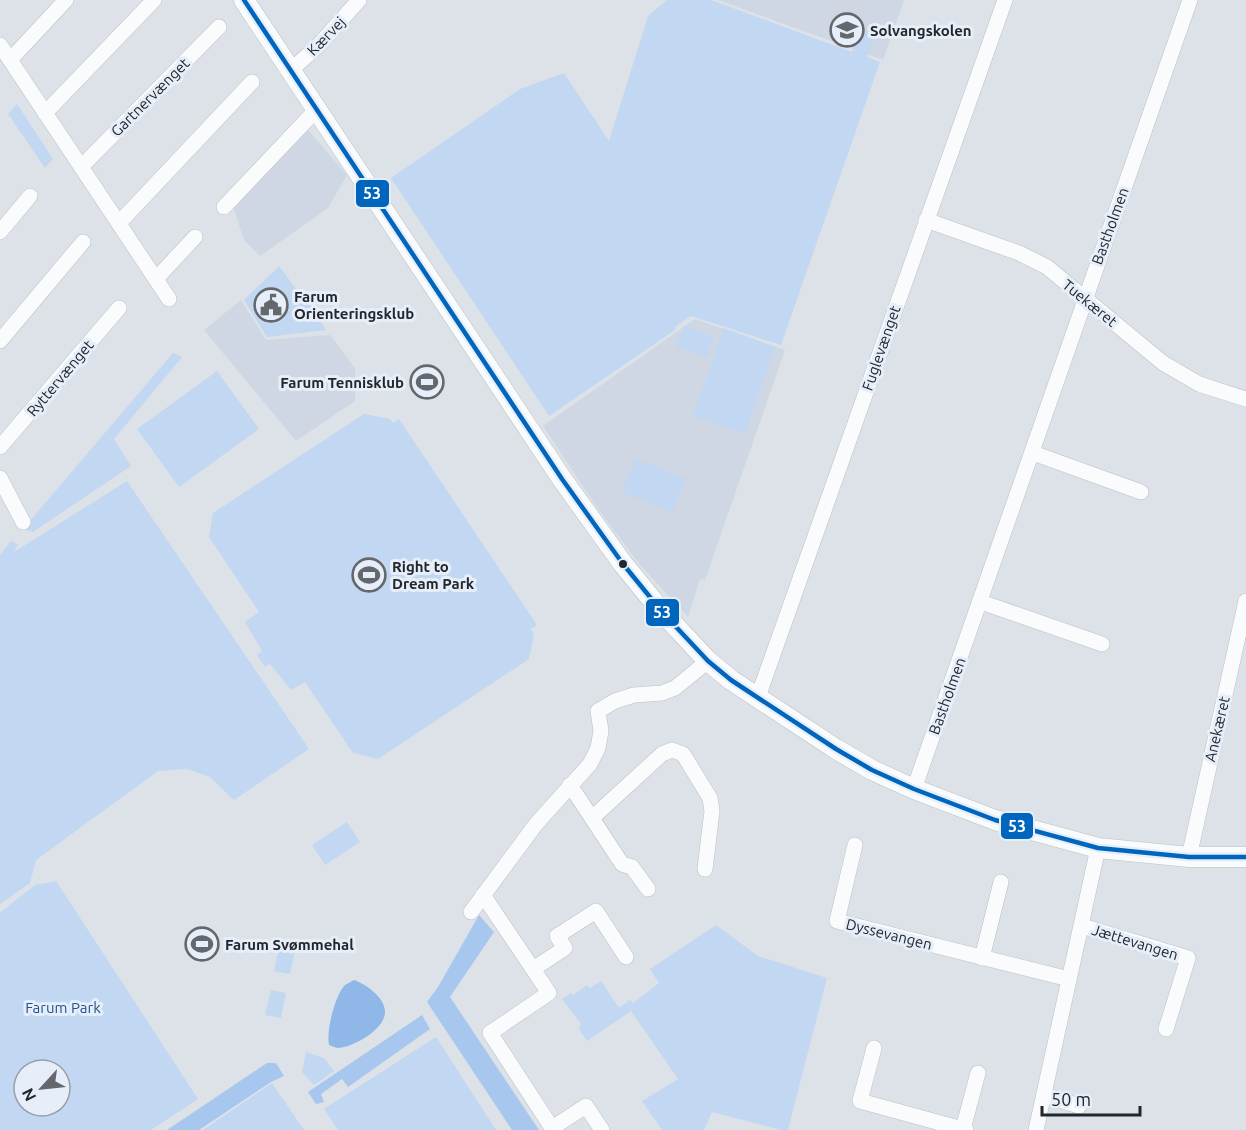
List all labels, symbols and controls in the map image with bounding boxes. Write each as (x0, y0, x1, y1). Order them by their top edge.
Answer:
school or university icon: Solvangskolen (829, 12, 865, 48)
street label: Kærvej (303, 13, 349, 59)
place label: Solvangskolen (870, 22, 972, 39)
street label: Gartnervænget (107, 54, 193, 140)
line badge: 53 (355, 179, 390, 208)
text: 53 (363, 184, 381, 202)
street label: Bastholmen (1088, 185, 1132, 267)
street label: Tuekæret (1059, 276, 1121, 330)
public building icon: Farum Orienteringsklub (253, 287, 289, 323)
place label: Farum Orienteringsklub (294, 288, 414, 322)
street label: Fuglevænget (859, 303, 903, 393)
street label: Ryttervænget (23, 336, 97, 420)
sports icon: Farum Tennisklub (409, 364, 445, 400)
place label: Farum Tennisklub (280, 374, 404, 391)
sports icon: Right to Dream Park (351, 557, 387, 593)
place label: Right to Dream Park (392, 558, 475, 592)
unlabelled marker (617, 558, 629, 570)
line badge: 53 (645, 598, 680, 627)
text: 53 (653, 603, 671, 621)
street label: Bastholmen (925, 655, 969, 737)
street label: Anekæret (1201, 694, 1233, 763)
line badge: 53 (1000, 812, 1034, 840)
text: 53 (1008, 817, 1026, 835)
street label: Dyssevangen (844, 915, 934, 953)
street label: Jættevangen (1090, 921, 1180, 963)
sports icon: Farum Svømmehal (184, 926, 220, 962)
place label: Farum Svømmehal (225, 936, 354, 953)
park label: Farum Park (25, 999, 101, 1016)
north arrow (12, 1058, 72, 1118)
scale bar (1042, 1079, 1140, 1117)
text: N (18, 1085, 39, 1104)
text: 50 m (1051, 1089, 1091, 1109)

